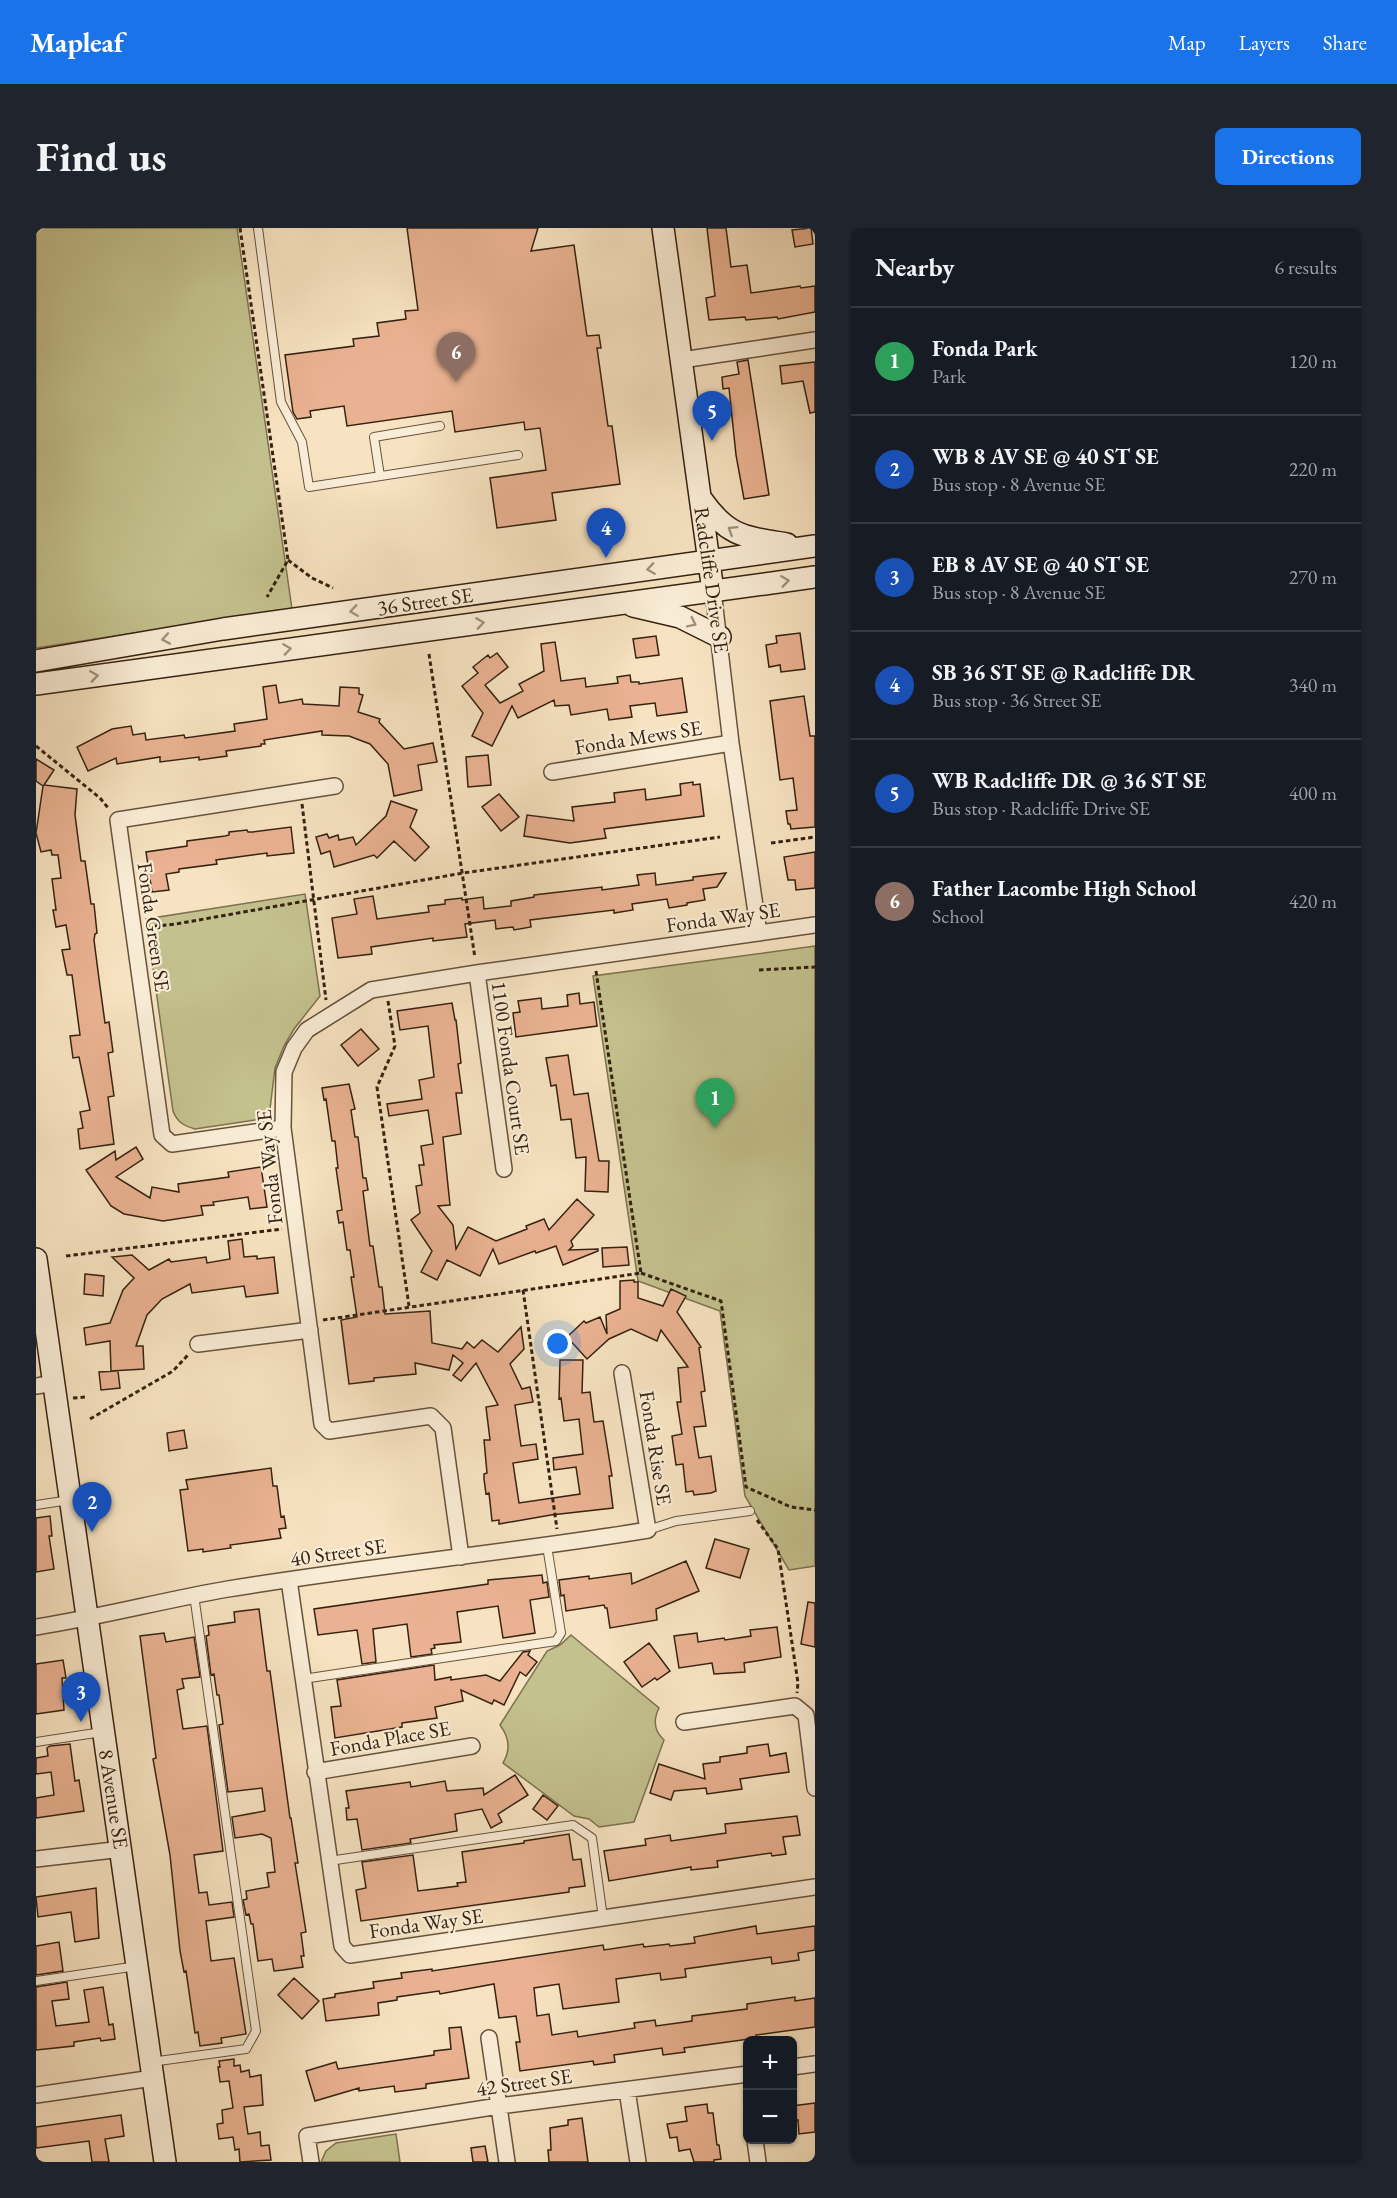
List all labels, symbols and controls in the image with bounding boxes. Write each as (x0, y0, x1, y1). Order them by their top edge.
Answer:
text: Mapleaf (30, 24, 124, 60)
text: Map (1168, 29, 1206, 56)
text: Layers (1239, 29, 1290, 56)
text: Share (1323, 29, 1367, 56)
button: Directions (1215, 128, 1361, 185)
text: Find us (36, 129, 167, 184)
text: Nearby (875, 250, 955, 284)
text: 6 results (1274, 254, 1337, 280)
pin: 6 (436, 332, 476, 382)
text: Fonda Park (932, 334, 1037, 363)
text: 1 (889, 348, 900, 374)
text: 120 m (1289, 348, 1337, 374)
text: Park (932, 363, 966, 389)
pin: 5 (692, 392, 732, 441)
text: WB 8 AV SE @ 40 ST SE (932, 442, 1159, 471)
text: 2 (889, 456, 900, 482)
text: 220 m (1289, 456, 1337, 482)
text: Bus stop · 8 Avenue SE (932, 471, 1105, 497)
street label: Radcliffe Drive SE (688, 505, 736, 655)
pin: 4 (586, 508, 626, 558)
one-way arrow (727, 526, 738, 537)
text: EB 8 AV SE @ 40 ST SE (932, 550, 1149, 579)
one-way arrow (647, 563, 656, 575)
text: 3 (889, 564, 900, 590)
text: 270 m (1289, 564, 1337, 590)
one-way arrow (780, 575, 790, 588)
text: Bus stop · 8 Avenue SE (932, 579, 1105, 605)
street label: 36 Street SE (375, 581, 475, 621)
one-way arrow (350, 604, 359, 616)
one-way arrow (685, 616, 696, 627)
one-way arrow (476, 617, 485, 629)
one-way arrow (161, 632, 170, 644)
one-way arrow (283, 644, 292, 656)
text: SB 36 ST SE @ Radcliffe DR (932, 658, 1195, 687)
one-way arrow (89, 671, 99, 683)
text: 4 (889, 672, 900, 698)
text: 340 m (1289, 672, 1337, 698)
text: Bus stop · 36 Street SE (932, 687, 1101, 713)
street label: Fonda Mews SE (572, 714, 704, 760)
text: WB Radcliffe DR @ 36 ST SE (932, 766, 1206, 795)
text: 5 (889, 780, 900, 806)
text: 400 m (1289, 780, 1337, 806)
text: Bus stop · Radcliffe Drive SE (932, 795, 1150, 821)
street label: Fonda Green SE (132, 861, 176, 993)
text: Father Lacombe High School (932, 874, 1197, 903)
text: 6 (889, 888, 900, 914)
text: 420 m (1289, 888, 1337, 914)
street label: Fonda Way SE (664, 896, 782, 938)
text: School (932, 903, 984, 929)
street label: 1100 Fonda Court SE (485, 979, 537, 1157)
pin: 1 (696, 1078, 734, 1128)
street label: Fonda Way SE (250, 1108, 288, 1226)
your location (543, 1329, 572, 1358)
street label: Fonda Rise SE (634, 1389, 678, 1507)
pin: 2 (72, 1482, 112, 1532)
street label: 40 Street SE (288, 1532, 388, 1572)
pin: 3 (62, 1672, 100, 1722)
street label: Fonda Place SE (328, 1714, 453, 1762)
street label: 8 Avenue SE (93, 1747, 135, 1851)
street label: Fonda Way SE (367, 1902, 485, 1944)
map controls (743, 2036, 797, 2144)
button: + (743, 2036, 797, 2090)
street label: 42 Street SE (474, 2062, 574, 2102)
button: − (743, 2090, 797, 2144)

